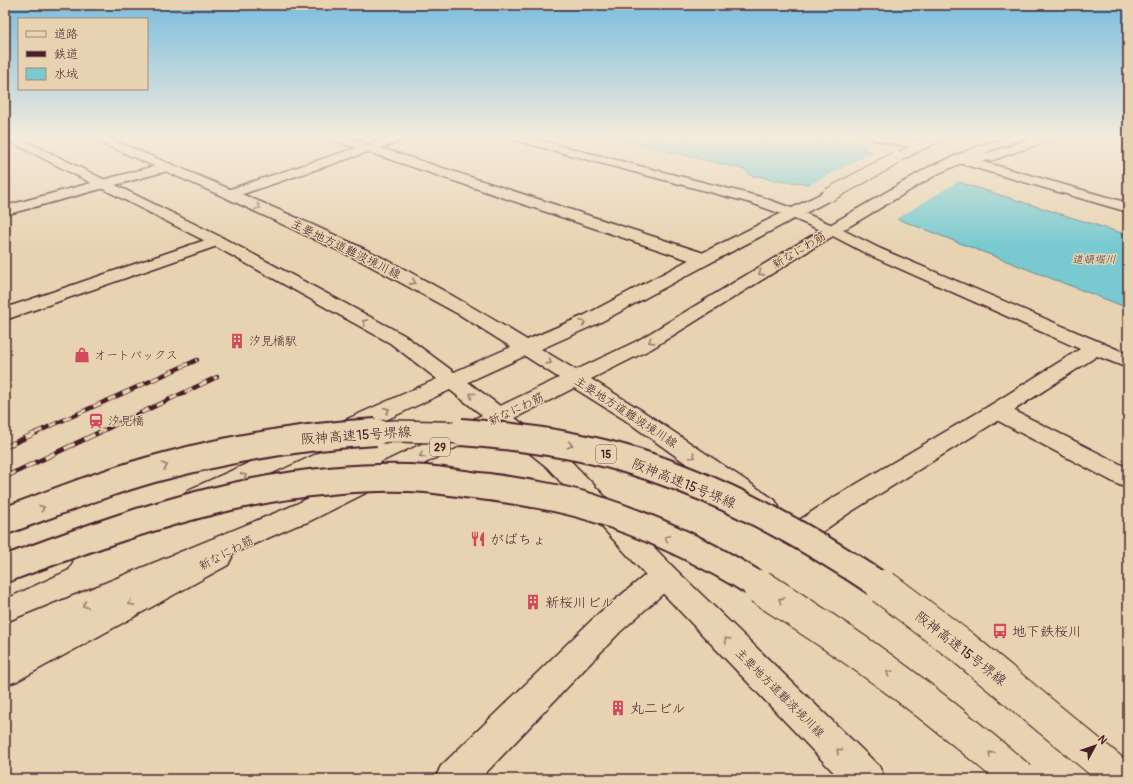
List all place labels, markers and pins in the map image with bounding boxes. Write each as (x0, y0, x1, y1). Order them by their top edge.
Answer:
building icon: 汐見橋駅 (228, 332, 246, 350)
place label: 汐見橋駅 (249, 334, 297, 349)
shop icon: オートバックス (73, 346, 91, 364)
place label: オートバックス (94, 348, 178, 363)
station icon: 汐見橋 (87, 412, 105, 430)
place label: 汐見橋 (108, 414, 144, 429)
restaurant icon: がばちょ (469, 530, 487, 548)
place label: がばちょ (490, 531, 546, 548)
building icon: 新桜川ビル (524, 593, 542, 611)
place label: 新桜川ビル (545, 594, 615, 611)
bus stop icon: 地下鉄桜川 (991, 622, 1009, 640)
place label: 地下鉄桜川 (1012, 623, 1082, 640)
building icon: 丸二ビル (609, 699, 627, 717)
place label: 丸二ビル (630, 700, 686, 717)

